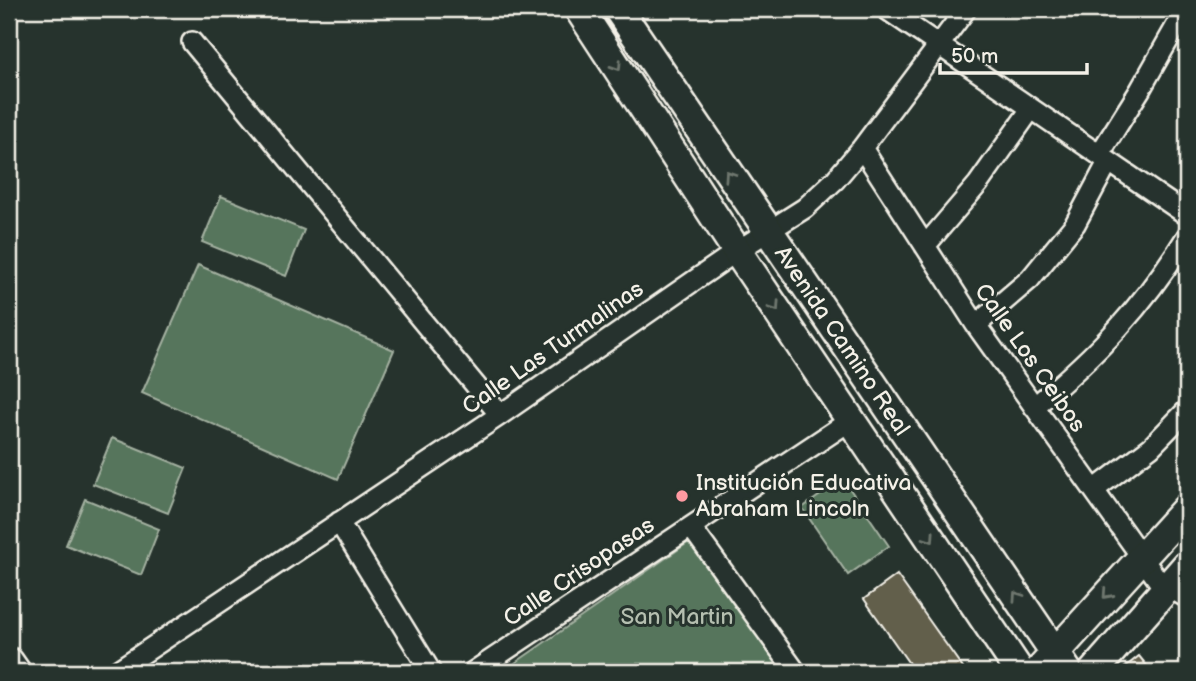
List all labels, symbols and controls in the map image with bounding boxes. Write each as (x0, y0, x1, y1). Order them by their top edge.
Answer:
scale bar (940, 32, 1088, 76)
text: 50 m (951, 44, 998, 69)
one-way arrow (608, 58, 621, 71)
one-way arrow (725, 170, 737, 183)
street label: Avenida Camino Real (768, 241, 916, 441)
street label: Calle Las Turmalinas (457, 275, 649, 421)
street label: Calle Los Ceibos (968, 278, 1092, 438)
one-way arrow (767, 299, 779, 312)
place label: Institución Educativa Abraham Lincoln (696, 469, 911, 523)
marker: Institución Educativa Abraham Lincoln (674, 488, 690, 504)
street label: Calle Crisopasas (498, 511, 660, 633)
one-way arrow (922, 530, 934, 543)
one-way arrow (1103, 586, 1116, 599)
one-way arrow (1012, 591, 1025, 604)
park label: San Martin (621, 603, 733, 631)

